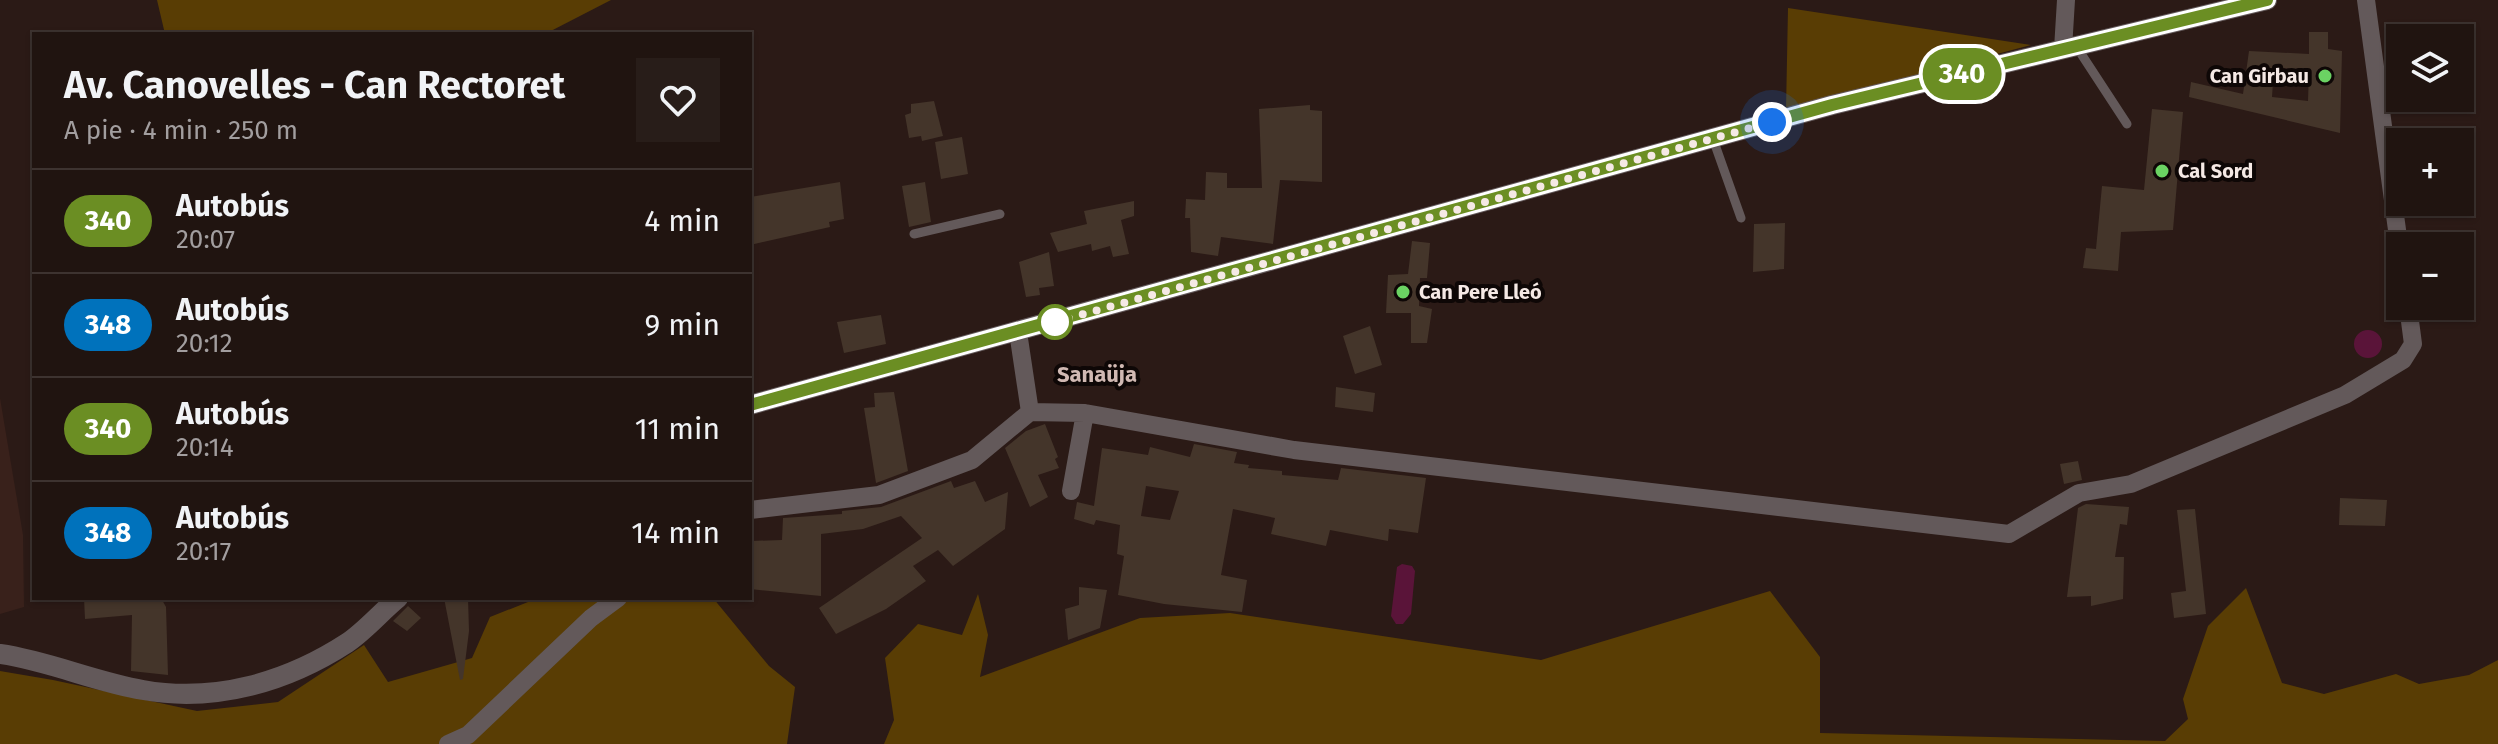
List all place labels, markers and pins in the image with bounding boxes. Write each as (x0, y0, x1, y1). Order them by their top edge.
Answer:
place label: Can Girbau (2210, 64, 2309, 88)
marker: Can Girbau (2316, 67, 2334, 85)
place label: Cal Sord (2178, 159, 2253, 183)
marker: Cal Sord (2153, 162, 2171, 180)
place label: Can Pere Lleó (1419, 280, 1542, 304)
marker: Can Pere Lleó (1394, 283, 1412, 301)
unlabelled marker (1038, 305, 1072, 339)

